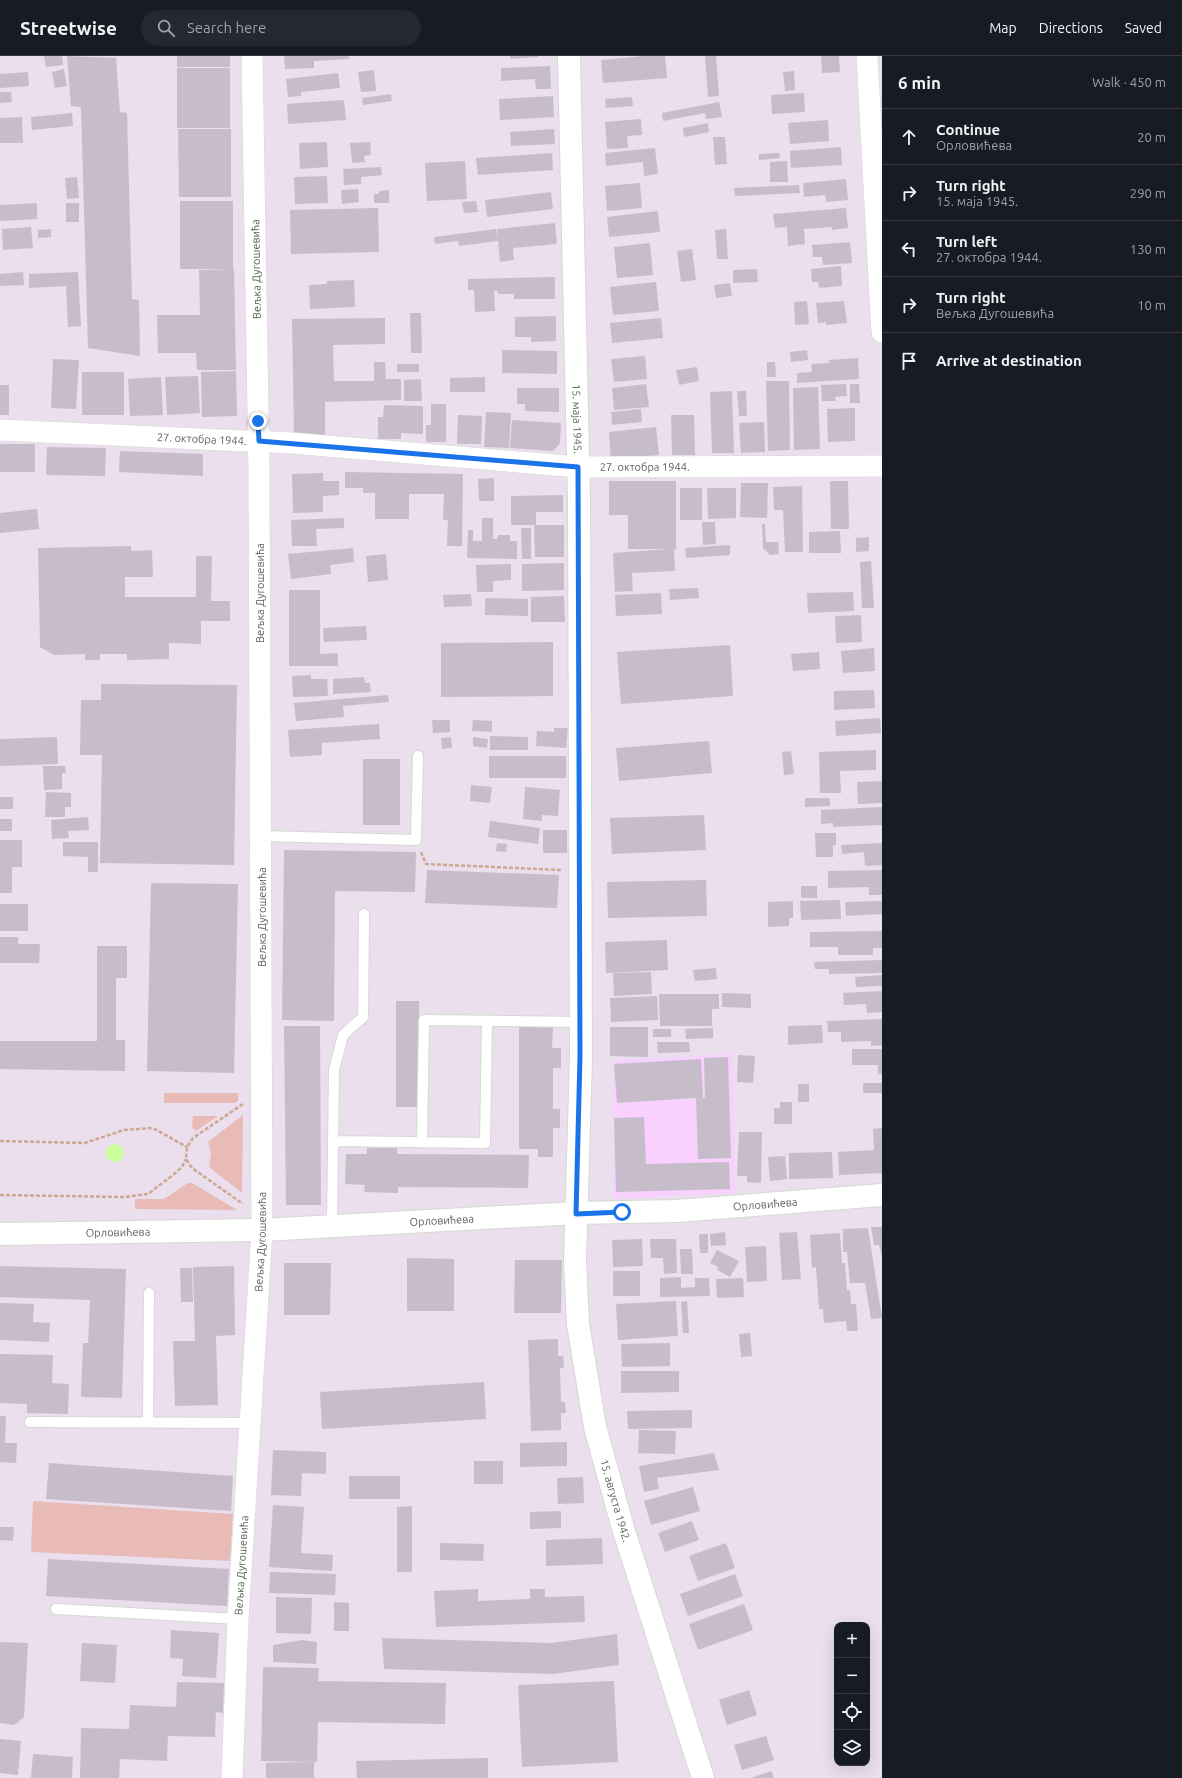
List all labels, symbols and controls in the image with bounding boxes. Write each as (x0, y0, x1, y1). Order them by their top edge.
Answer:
search box (141, 10, 421, 46)
text: Streetwise (20, 17, 117, 39)
icon: search (155, 17, 177, 39)
text: Search here (187, 19, 266, 36)
text: Map (989, 20, 1017, 36)
text: Directions (1039, 20, 1103, 36)
text: Saved (1125, 20, 1162, 36)
text: 6 min (898, 73, 941, 92)
text: Walk · 450 m (1092, 75, 1166, 89)
text: Continue (936, 121, 1000, 138)
icon: ahead (898, 126, 920, 148)
text: 20 m (1137, 130, 1166, 144)
text: Орловићева (936, 138, 1012, 152)
text: Turn right (936, 177, 1006, 194)
icon: right (898, 182, 920, 204)
text: 290 m (1130, 186, 1166, 200)
text: 15. маја 1945. (936, 194, 1018, 208)
street label: Вељка Дугошевића (249, 219, 263, 319)
text: Turn left (936, 233, 997, 250)
icon: left (898, 238, 920, 260)
text: 130 m (1130, 242, 1166, 256)
text: 27. октобра 1944. (936, 250, 1042, 264)
text: Turn right (936, 289, 1006, 306)
icon: right (898, 294, 920, 316)
text: 10 m (1137, 298, 1166, 312)
text: Вељка Дугошевића (936, 306, 1054, 320)
icon: arrive (898, 350, 920, 372)
text: Arrive at destination (936, 352, 1082, 369)
street label: 15. маја 1945. (570, 384, 584, 454)
route end (249, 412, 267, 430)
street label: 27. октобра 1944. (157, 431, 247, 447)
street label: 27. октобра 1944. (600, 461, 690, 473)
street label: Вељка Дугошевића (254, 543, 266, 643)
street label: Вељка Дугошевића (256, 867, 268, 967)
street label: Вељка Дугошевића (252, 1192, 268, 1292)
street label: Орловићева (733, 1196, 798, 1213)
route start (613, 1203, 631, 1221)
street label: Орловићева (409, 1213, 474, 1228)
street label: Орловићева (86, 1226, 150, 1239)
street label: 15. августа 1942. (598, 1458, 633, 1543)
street label: Вељка Дугошевића (232, 1515, 250, 1615)
map controls (834, 1622, 870, 1766)
button: + (834, 1622, 870, 1658)
button: − (834, 1658, 870, 1694)
button: locate (834, 1694, 870, 1730)
button: layers (834, 1730, 870, 1766)

